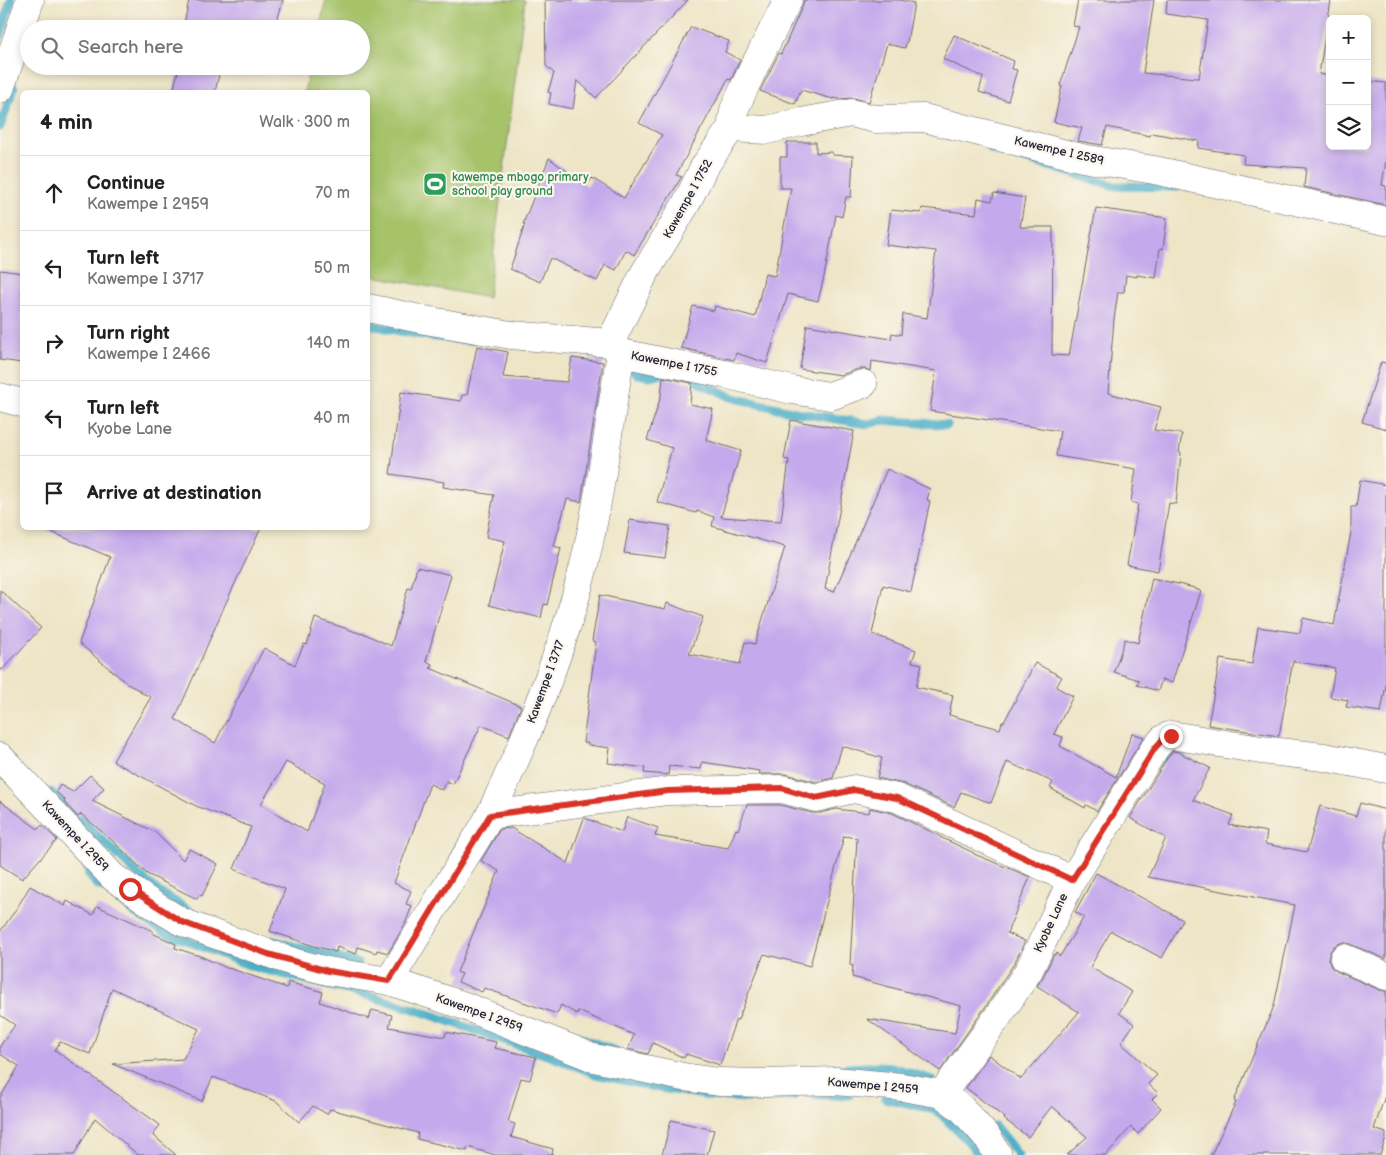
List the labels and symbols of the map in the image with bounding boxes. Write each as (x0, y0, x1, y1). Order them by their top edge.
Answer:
street label: Kawempe I 2589 (1013, 133, 1105, 169)
street label: Kawempe I 1752 (660, 157, 716, 241)
place label: kawempe mbogo primary school play ground (452, 170, 589, 199)
sports icon: kawempe mbogo primary school play ground (422, 171, 448, 197)
street label: Kawempe I 1755 (629, 348, 719, 380)
street label: Kawempe I 3717 (524, 638, 568, 726)
route end (1160, 725, 1183, 748)
street label: Kawempe I 2959 (38, 797, 112, 875)
route start (119, 878, 142, 901)
street label: Kyobe Lane (1031, 891, 1071, 955)
street label: Kawempe I 2959 (433, 990, 525, 1036)
street label: Kawempe I 2959 (827, 1075, 919, 1097)

